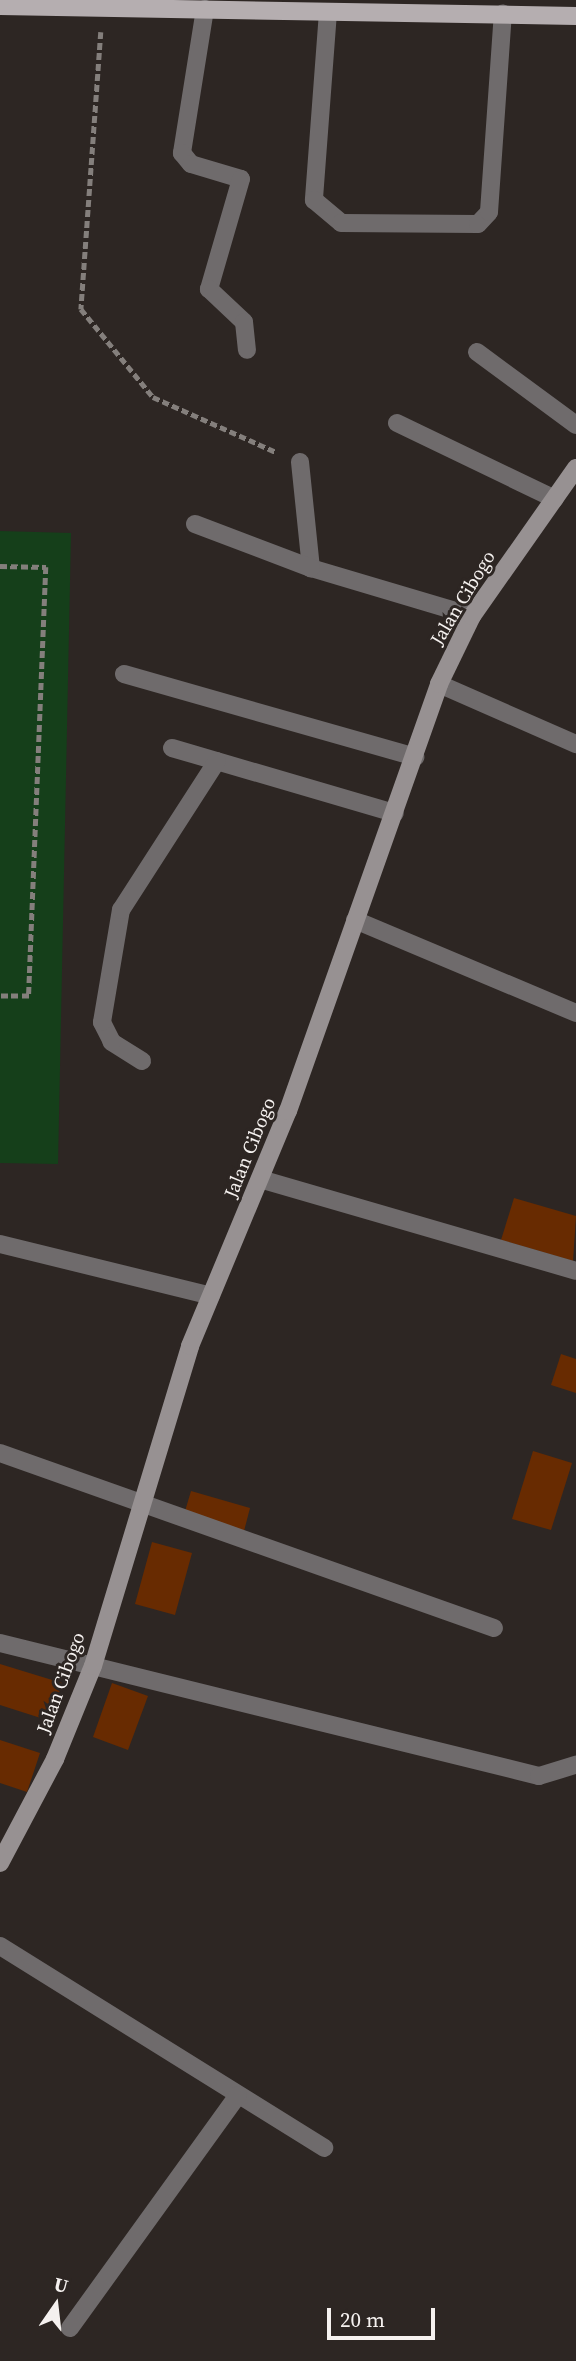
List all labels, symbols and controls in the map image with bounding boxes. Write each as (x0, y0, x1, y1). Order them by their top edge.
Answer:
street label: Jalan Cibogo (426, 547, 500, 649)
street label: Jalan Cibogo (220, 1094, 280, 1202)
street label: Jalan Cibogo (32, 1629, 90, 1737)
north arrow (21, 2270, 91, 2340)
text: U (51, 2270, 71, 2299)
scale bar (331, 2294, 440, 2338)
text: 20 m (340, 2305, 385, 2334)

